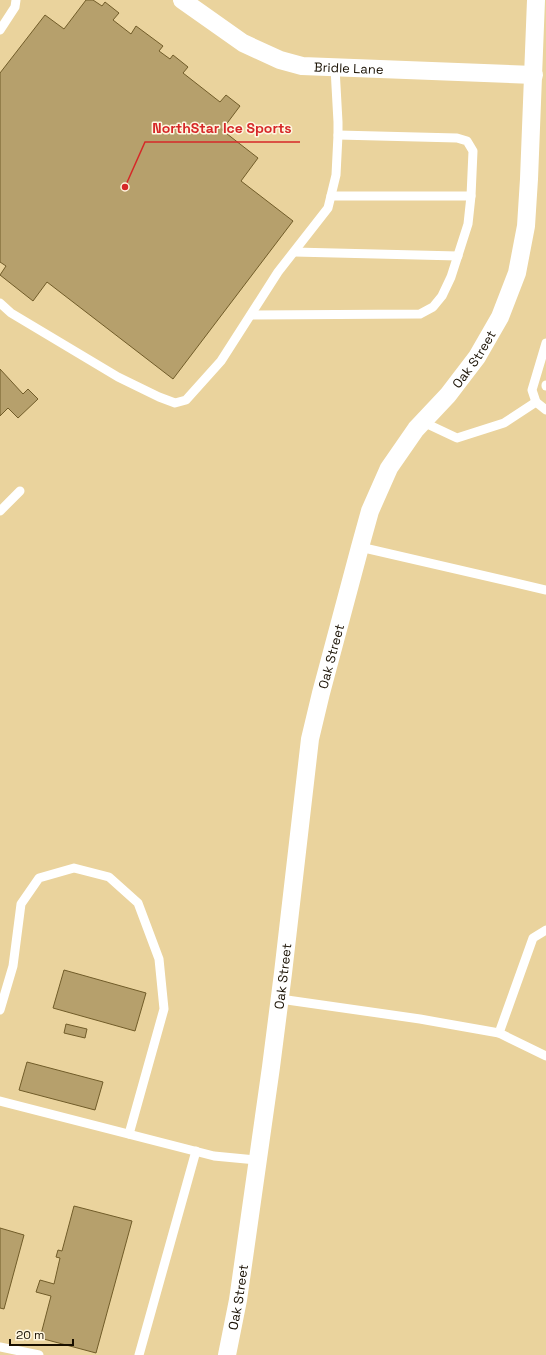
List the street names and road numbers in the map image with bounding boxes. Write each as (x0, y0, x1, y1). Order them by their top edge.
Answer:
street label: Bridle Lane (314, 58, 384, 78)
street label: Oak Street (448, 327, 500, 392)
street label: Oak Street (315, 622, 348, 691)
street label: Oak Street (270, 942, 295, 1010)
street label: Oak Street (224, 1263, 252, 1331)

